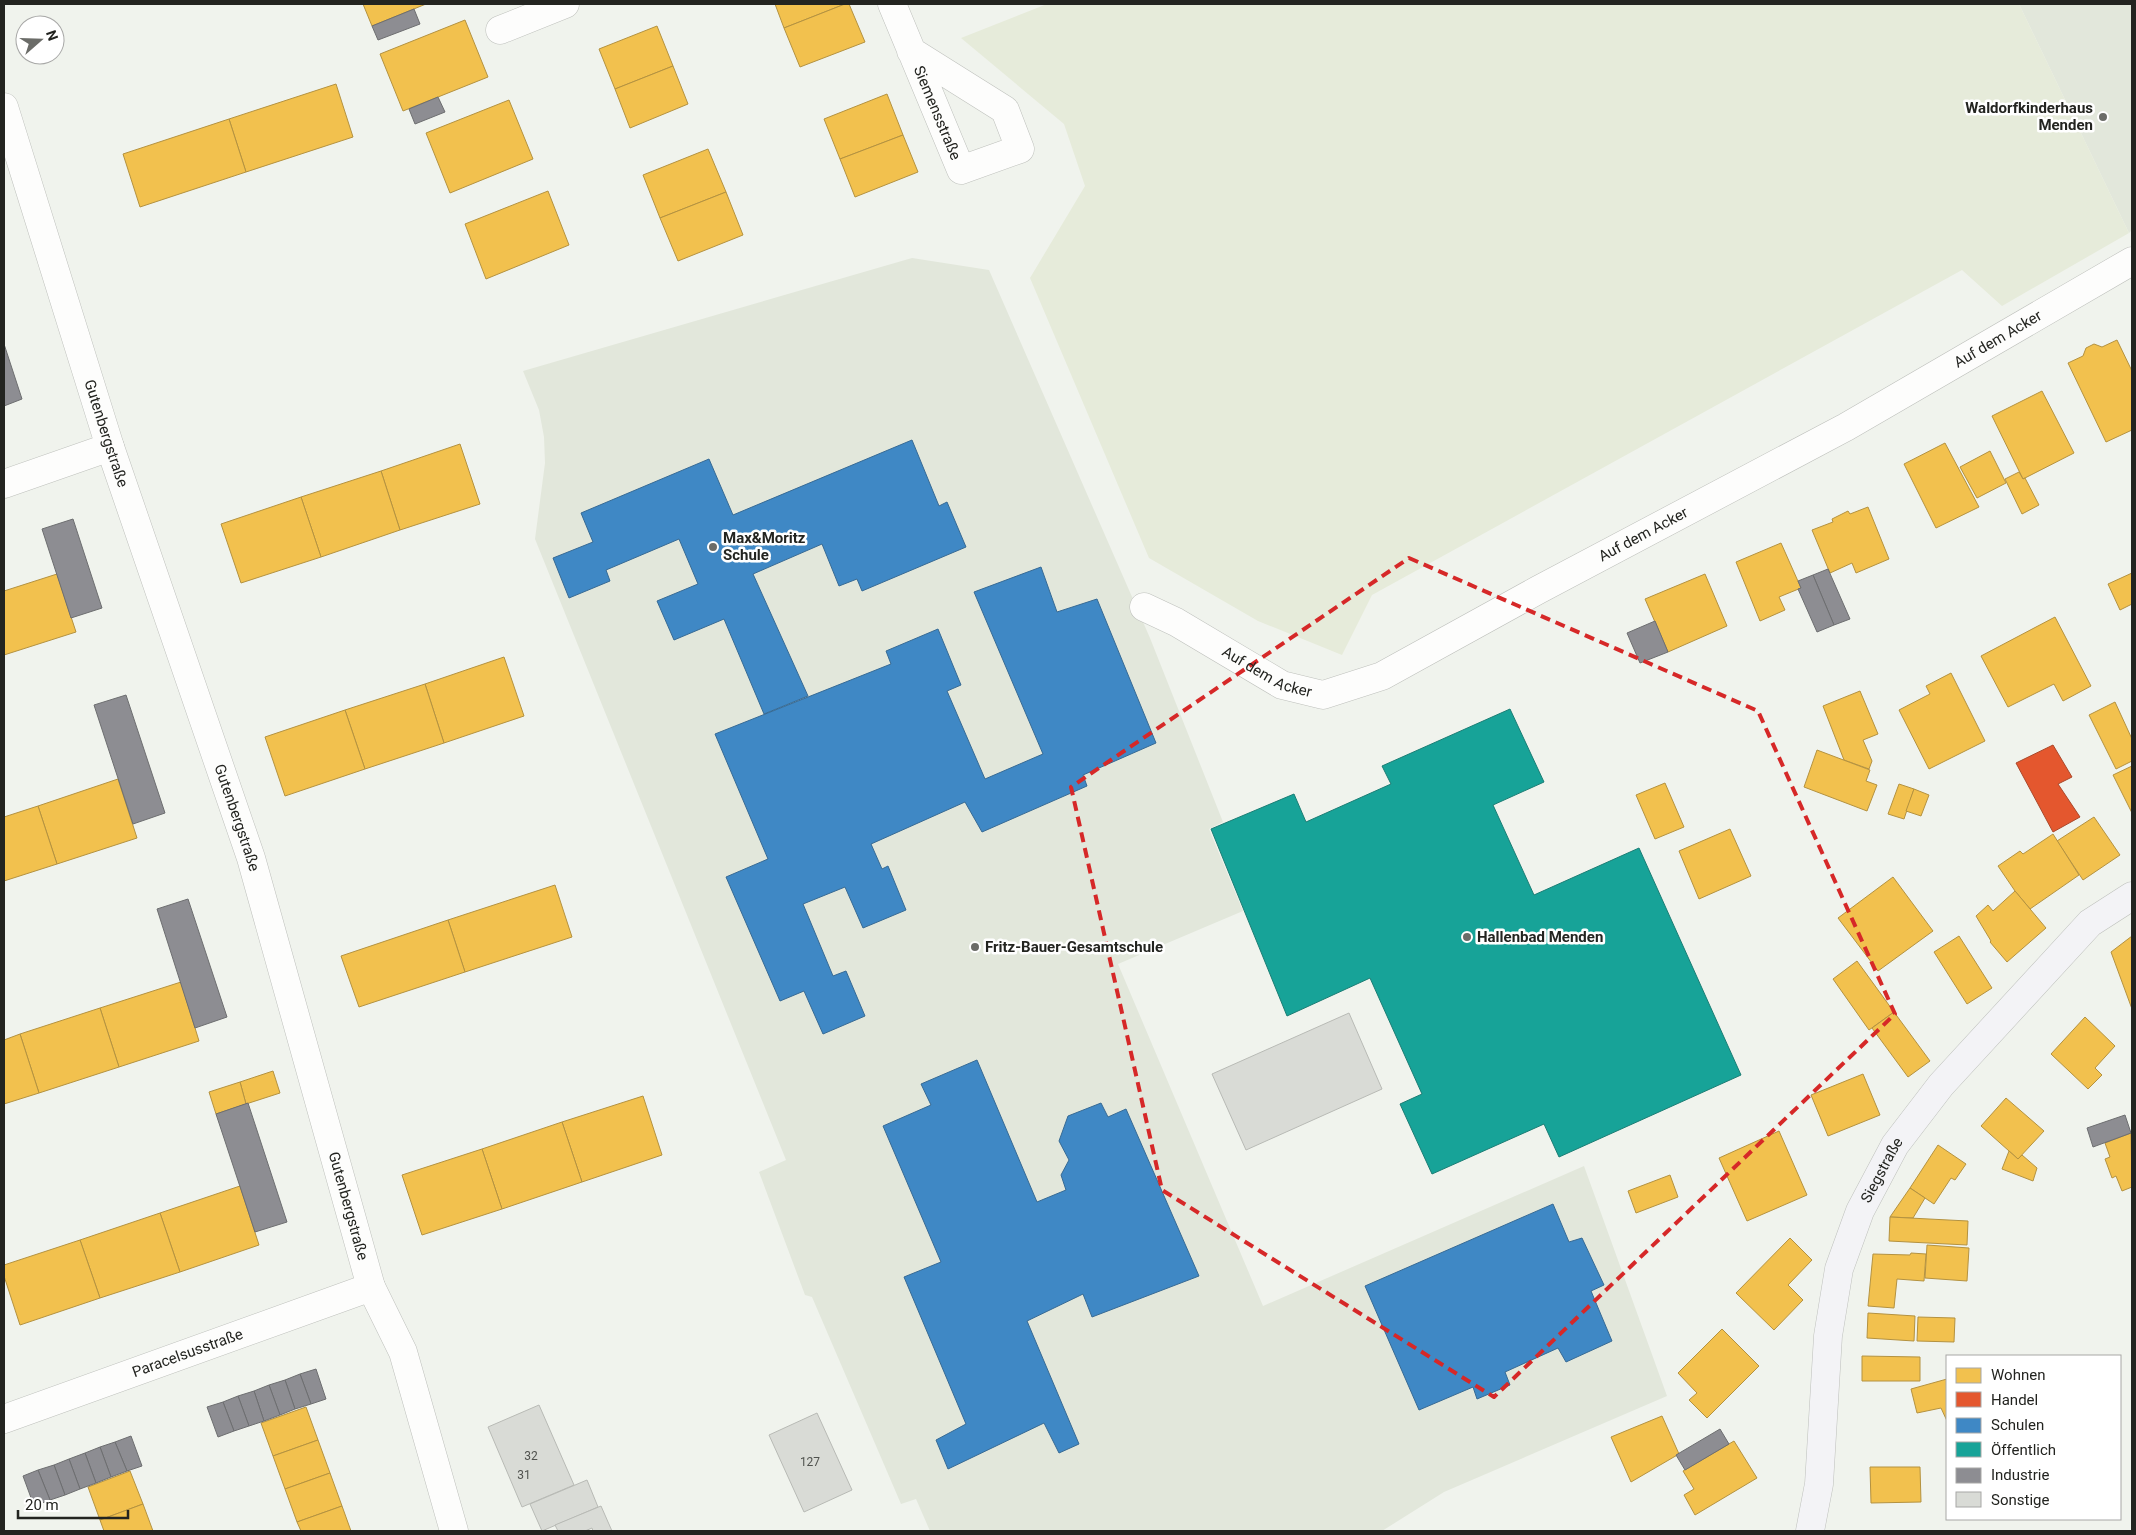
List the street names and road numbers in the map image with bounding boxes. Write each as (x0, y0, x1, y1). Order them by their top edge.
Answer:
street label: Siemensstraße (910, 63, 965, 163)
street label: Auf dem Acker (1951, 306, 2045, 371)
street label: Gutenbergstraße (81, 377, 132, 490)
street label: Auf dem Acker (1595, 503, 1691, 565)
street label: Auf dem Acker (1219, 643, 1314, 701)
street label: Gutenbergstraße (210, 762, 263, 873)
street label: Siegstraße (1857, 1134, 1907, 1206)
street label: Gutenbergstraße (325, 1150, 372, 1262)
street label: Paracelsusstraße (130, 1325, 245, 1381)

